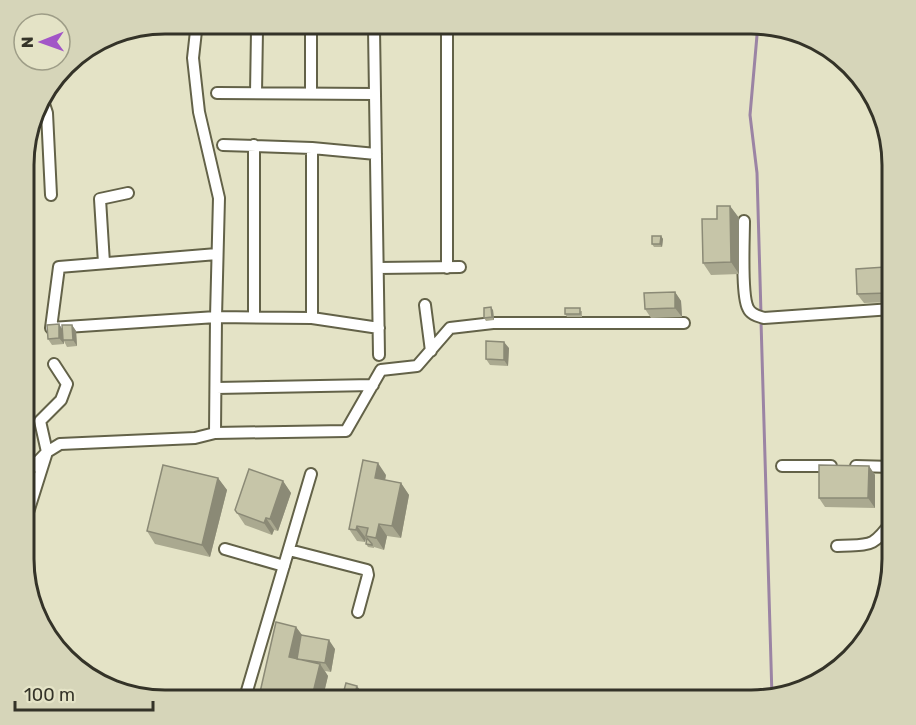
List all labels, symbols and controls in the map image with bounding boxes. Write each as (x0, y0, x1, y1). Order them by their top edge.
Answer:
north arrow (12, 12, 72, 72)
text: N (18, 36, 37, 48)
scale bar (15, 674, 153, 712)
text: 100 m (24, 684, 75, 706)

